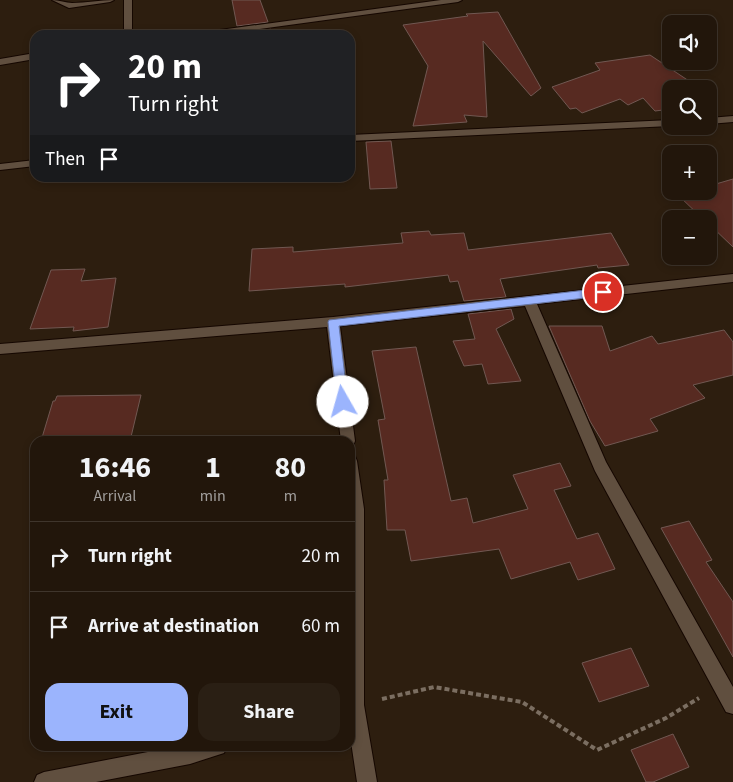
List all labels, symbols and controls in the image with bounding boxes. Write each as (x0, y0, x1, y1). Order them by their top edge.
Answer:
map controls (662, 15, 717, 265)
button: sound (662, 15, 717, 70)
text: 20 m (128, 42, 202, 92)
icon: right (45, 50, 110, 115)
button: search (662, 80, 717, 135)
text: Turn right (128, 88, 218, 120)
icon: arrive (95, 145, 123, 173)
button: + (662, 145, 717, 200)
text: Then (45, 146, 85, 173)
button: − (662, 210, 717, 265)
pin (582, 271, 624, 313)
icon: arrive (589, 278, 617, 306)
position arrow (316, 375, 368, 427)
text: 16:46 (79, 446, 151, 489)
text: 1 (205, 446, 221, 489)
text: 80 (275, 446, 306, 489)
text: Arrival (93, 485, 136, 507)
text: min (200, 485, 226, 507)
text: m (284, 485, 297, 507)
icon: right (45, 543, 73, 571)
text: Turn right (88, 543, 172, 570)
text: 20 m (302, 543, 340, 570)
icon: arrive (45, 613, 73, 641)
text: Arrive at destination (88, 613, 259, 640)
text: 60 m (302, 613, 340, 640)
button: Exit (45, 683, 188, 741)
button: Share (198, 683, 340, 741)

